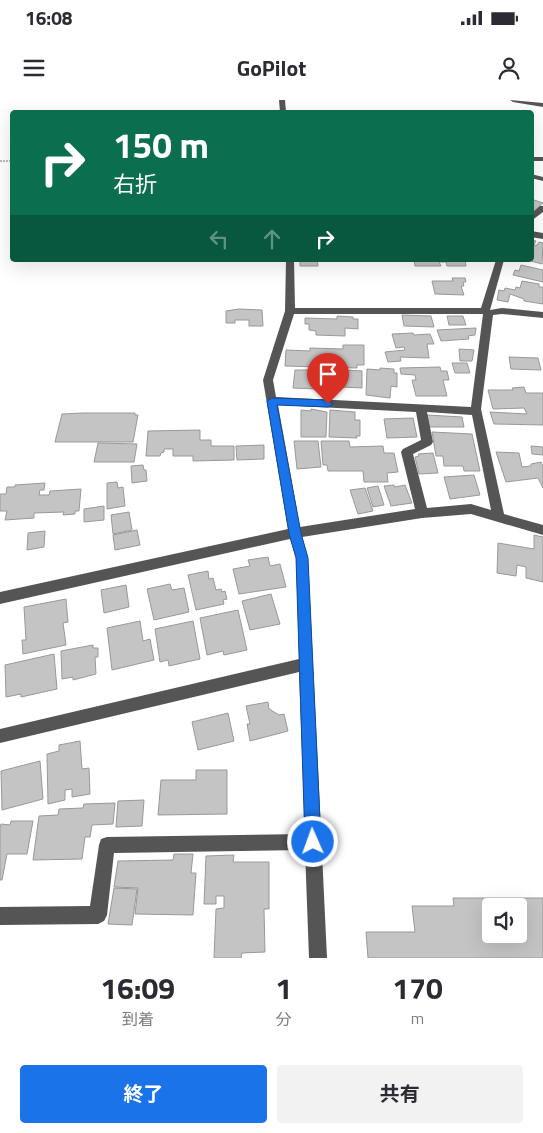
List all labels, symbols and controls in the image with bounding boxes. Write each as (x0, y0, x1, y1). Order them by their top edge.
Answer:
text: 16:08 (25, 3, 72, 32)
text: GoPilot (237, 51, 306, 85)
icon: menu (20, 54, 48, 82)
icon: person (495, 54, 523, 82)
text: 150 m (113, 118, 209, 172)
icon: right (30, 130, 95, 195)
text: 右折 (113, 167, 157, 201)
icon: left (205, 225, 233, 253)
icon: ahead (258, 225, 286, 253)
icon: right (311, 225, 339, 253)
pin (307, 353, 349, 404)
icon: arrive (314, 360, 342, 388)
position arrow (286, 815, 338, 867)
map controls (482, 898, 527, 943)
button: sound (482, 898, 527, 943)
text: 16:09 (100, 965, 175, 1011)
text: 1 (275, 965, 292, 1011)
text: 170 (392, 965, 443, 1011)
text: m (411, 1006, 424, 1030)
text: 到着 (122, 1007, 154, 1031)
text: 分 (276, 1007, 292, 1031)
button: 終了 (20, 1065, 267, 1123)
button: 共有 (277, 1065, 523, 1123)

